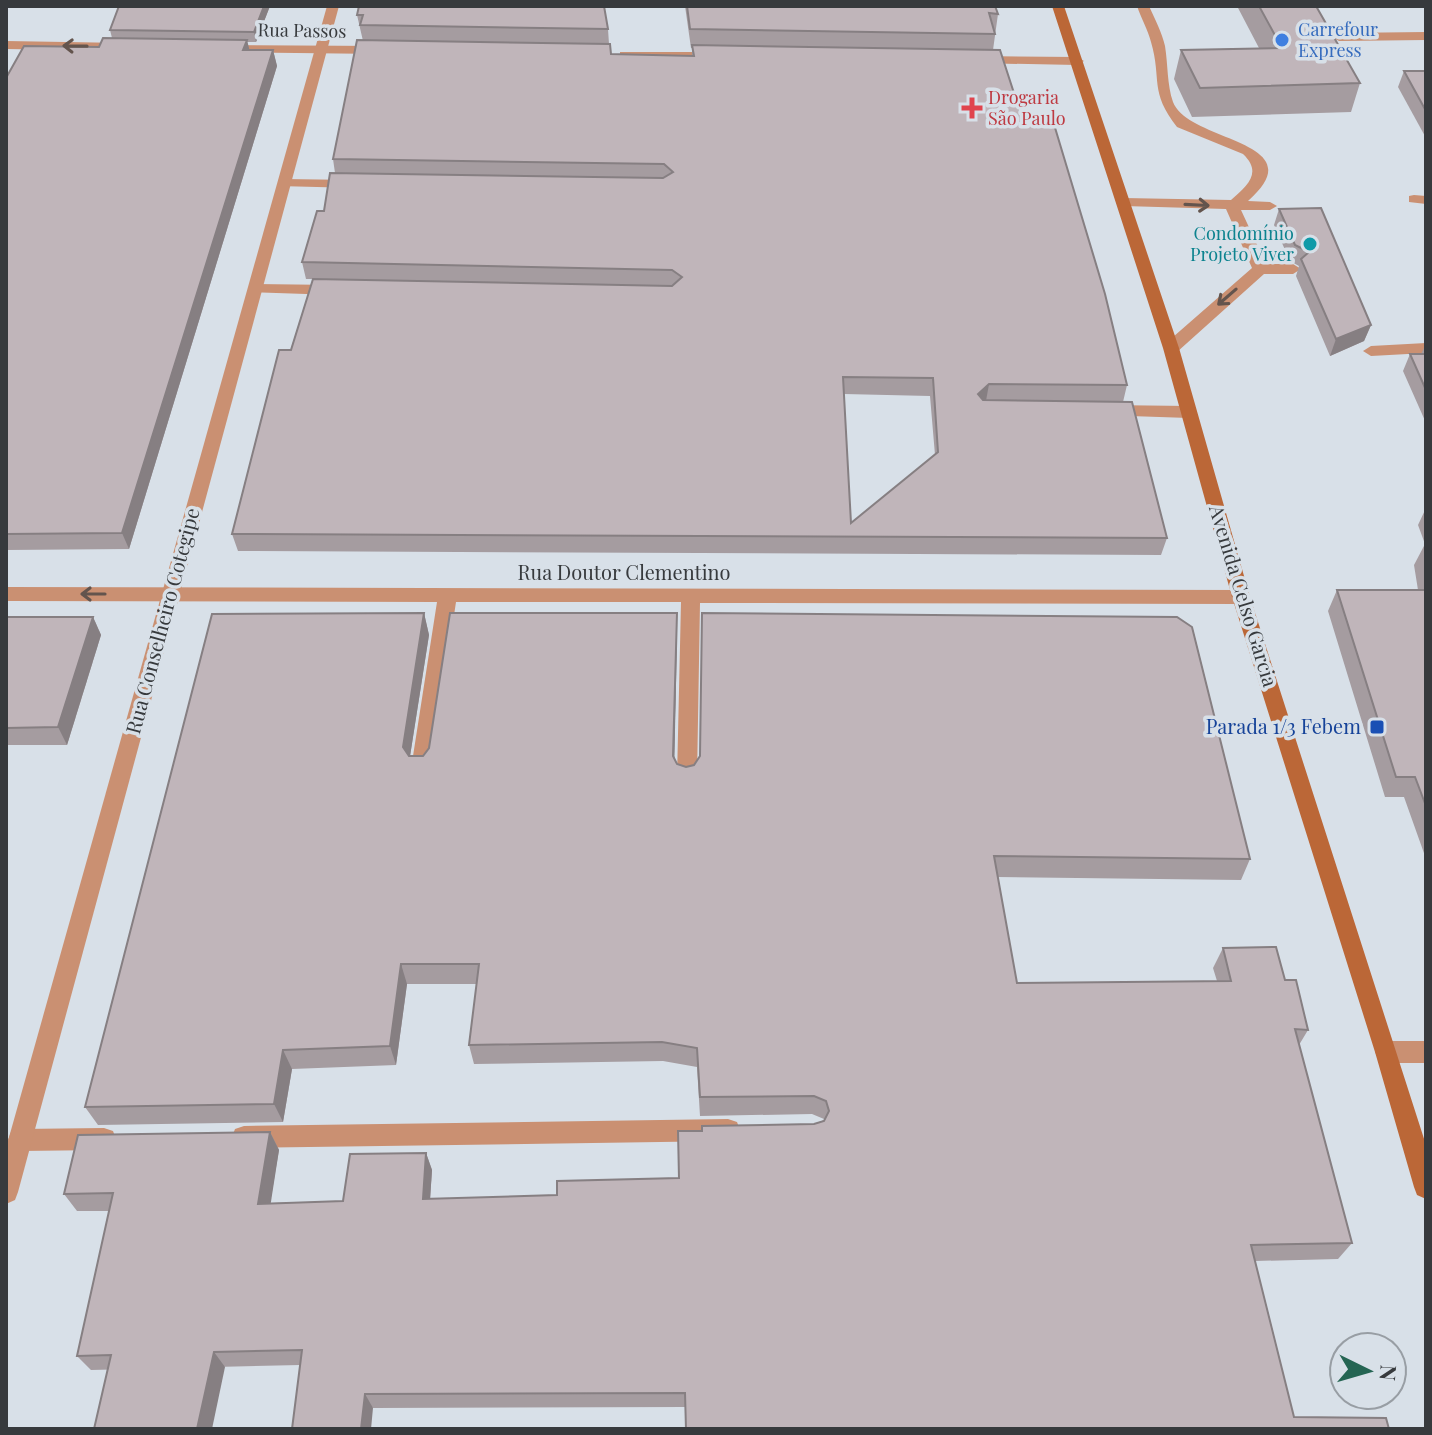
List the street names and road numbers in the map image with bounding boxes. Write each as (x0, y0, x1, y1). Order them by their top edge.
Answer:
street label: Rua Passos (257, 17, 347, 43)
street label: Avenida Celso Garcia (1204, 500, 1285, 690)
street label: Rua Conselheiro Cotegipe (118, 505, 205, 737)
street label: Rua Doutor Clementino (518, 558, 730, 585)

